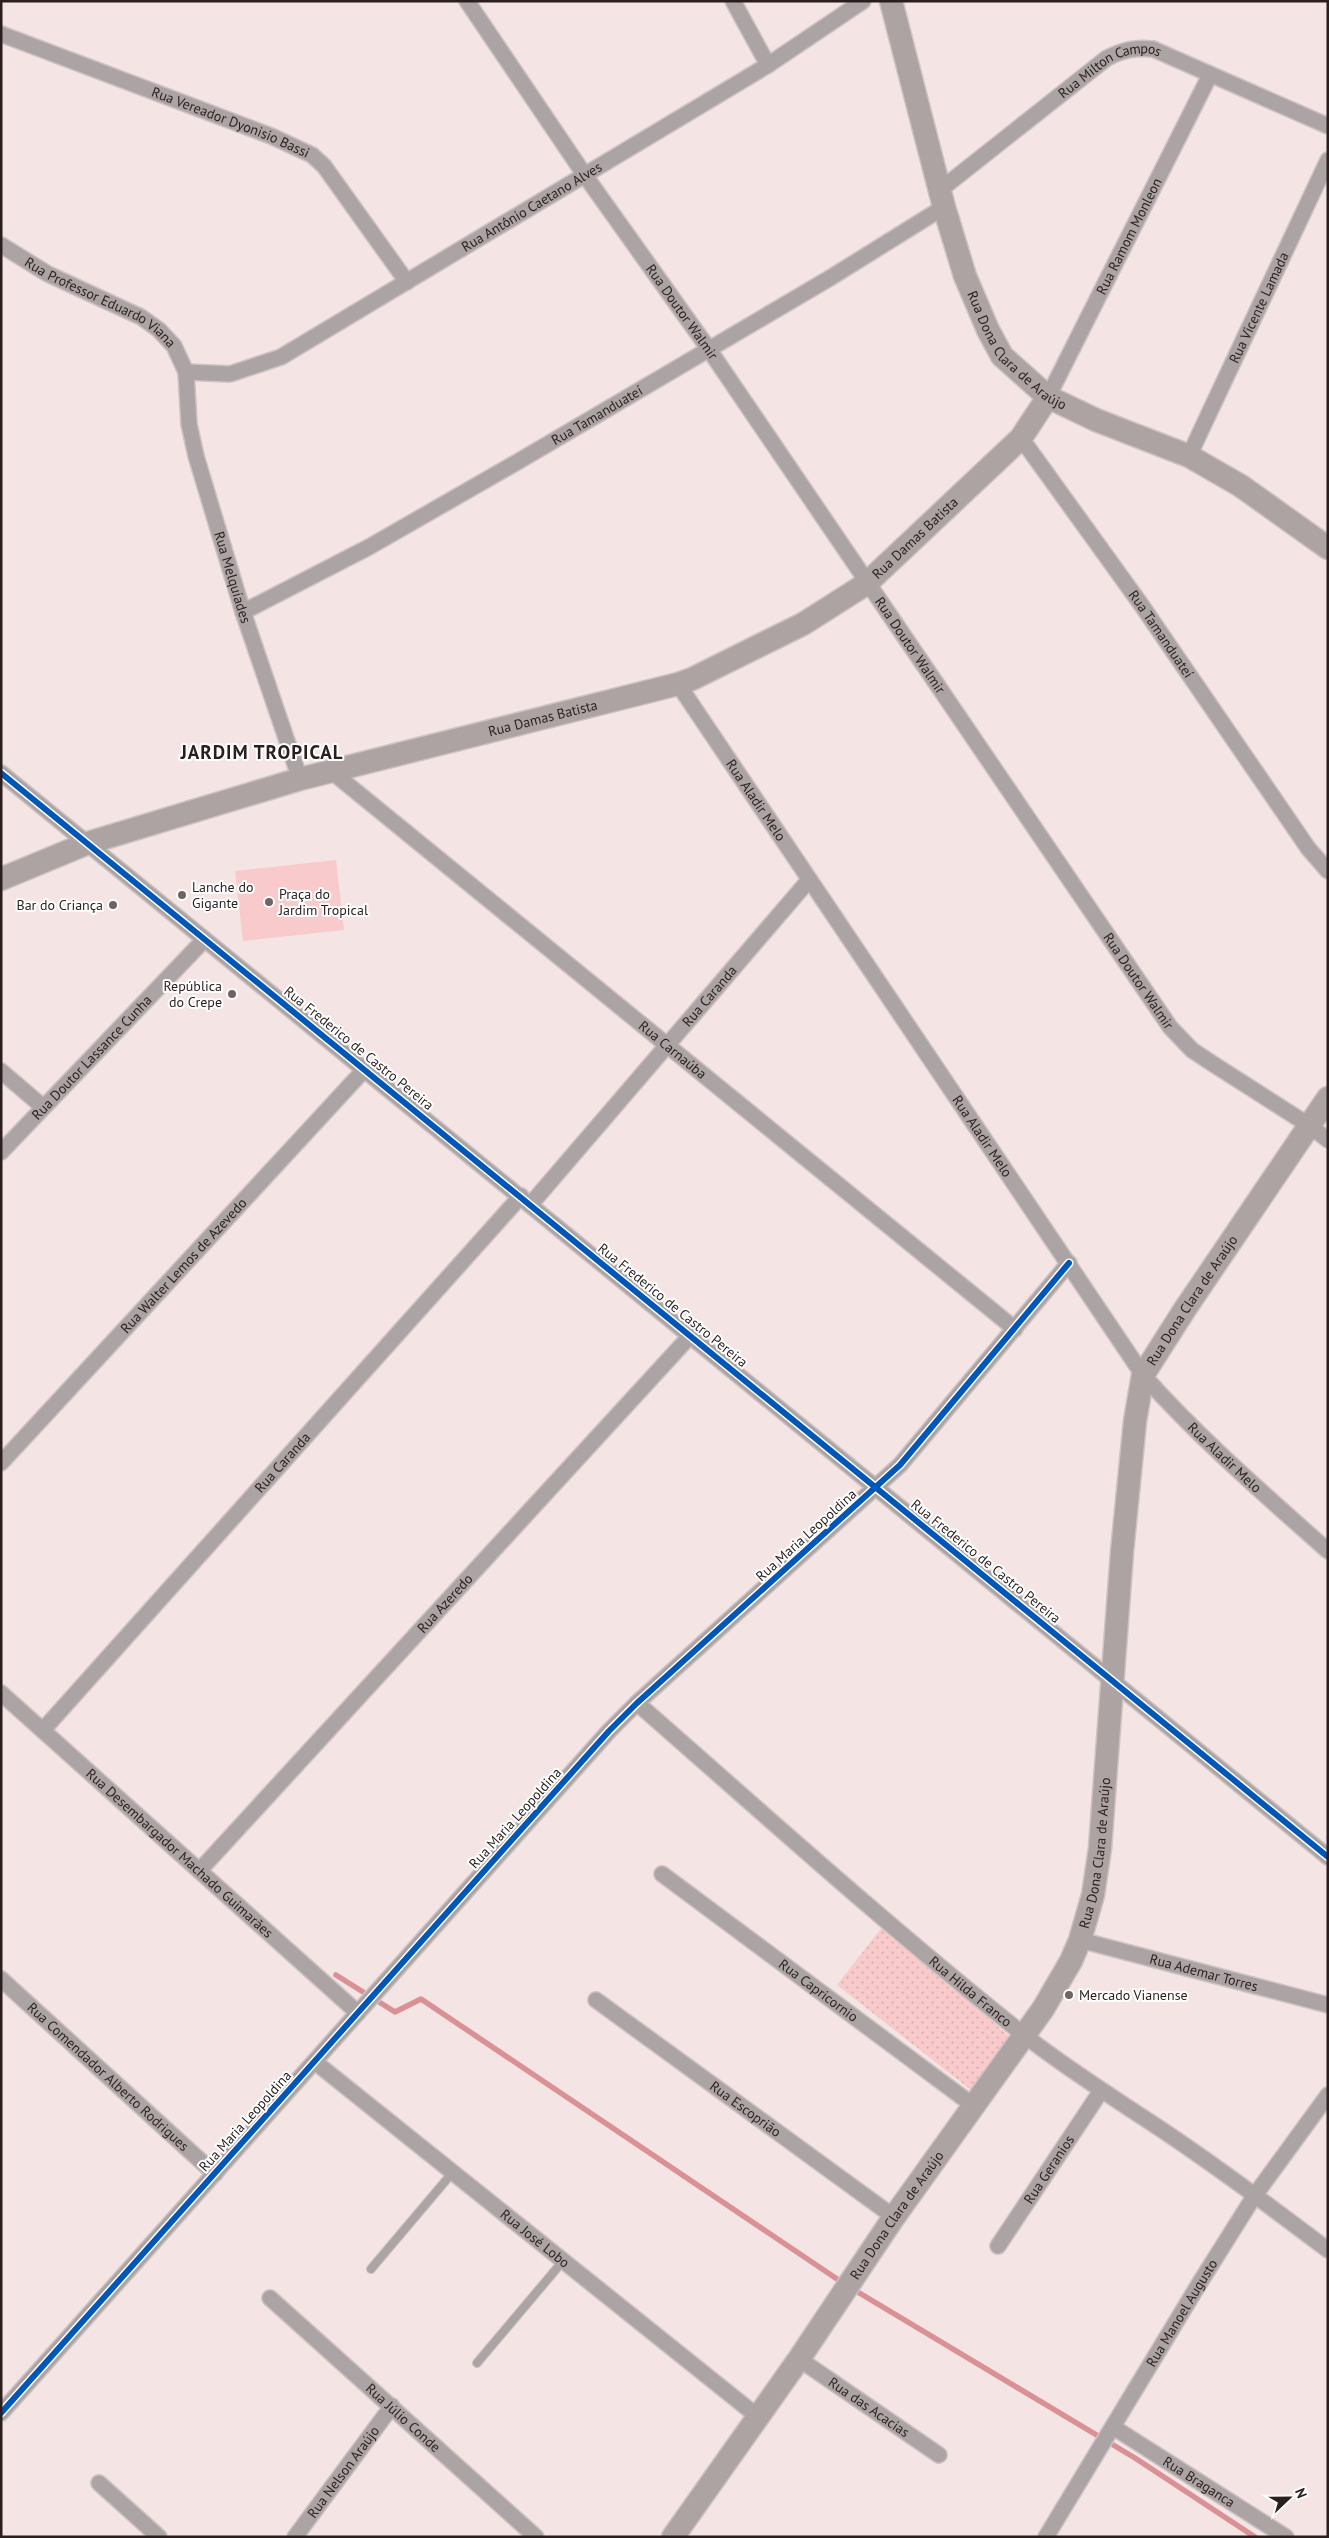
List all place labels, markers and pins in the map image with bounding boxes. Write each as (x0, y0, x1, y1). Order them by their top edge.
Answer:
place label: Lanche do Gigante (192, 878, 253, 912)
place label: Praça do Jardim Tropical (278, 885, 368, 919)
marker: Lanche do Gigante (176, 889, 188, 901)
place label: Bar do Criança (16, 896, 103, 914)
marker: Praça do Jardim Tropical (263, 896, 275, 908)
marker: Bar do Criança (107, 899, 119, 911)
place label: República do Crepe (163, 977, 222, 1011)
marker: República do Crepe (226, 988, 238, 1000)
place label: Mercado Vianense (1079, 1986, 1188, 2004)
marker: Mercado Vianense (1063, 1989, 1075, 2001)

